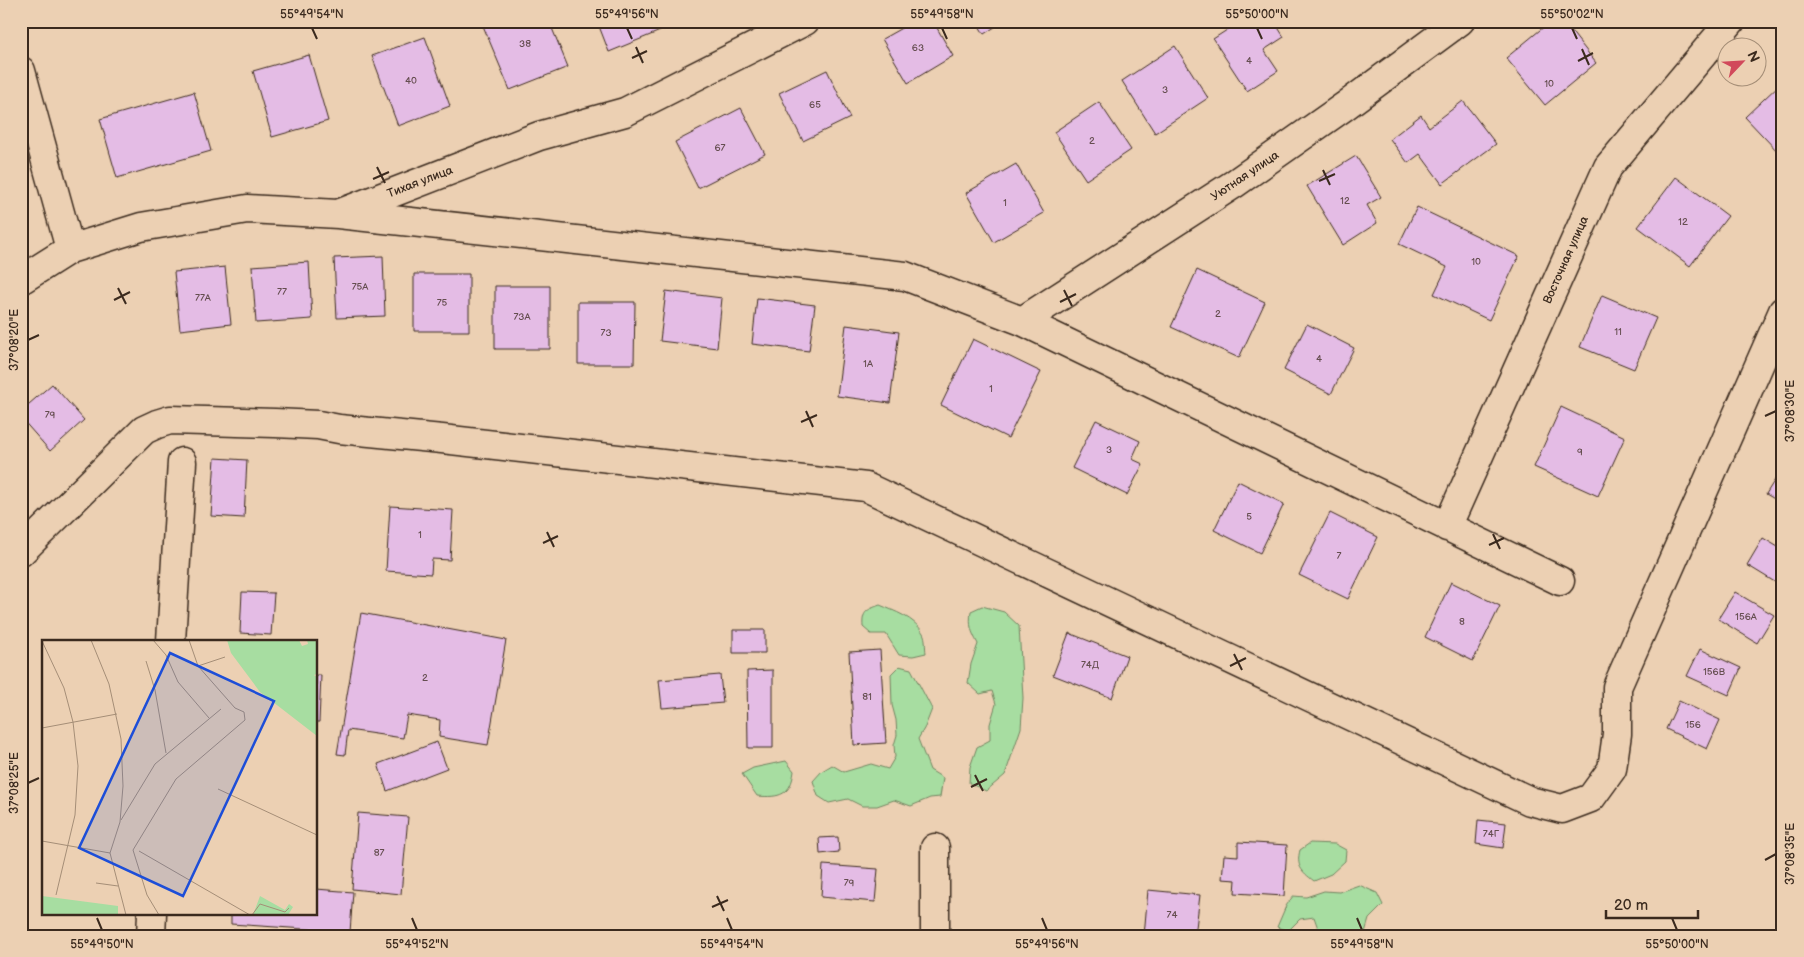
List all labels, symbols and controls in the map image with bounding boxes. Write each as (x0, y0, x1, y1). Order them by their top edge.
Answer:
text: 55°49'54"N (280, 7, 344, 22)
text: 55°49'56"N (595, 7, 659, 22)
text: 55°49'58"N (910, 7, 974, 22)
text: 55°50'00"N (1225, 7, 1289, 22)
text: 55°50'02"N (1540, 7, 1604, 22)
house number: 38 (519, 38, 531, 50)
north arrow (1716, 38, 1766, 88)
house number: 63 (912, 42, 924, 54)
text: N (1743, 48, 1763, 65)
house number: 4 (1246, 55, 1252, 67)
house number: 40 (405, 75, 417, 87)
house number: 10 (1544, 78, 1554, 90)
house number: 3 (1162, 84, 1168, 96)
house number: 65 (809, 99, 821, 111)
house number: 2 (1089, 135, 1095, 147)
house number: 67 (714, 142, 726, 154)
street label: Уютная улица (1208, 148, 1282, 204)
street label: Тихая улица (385, 163, 455, 201)
house number: 12 (1340, 195, 1350, 207)
house number: 1 (1003, 197, 1007, 209)
street label: Восточная улица (1540, 214, 1592, 306)
house number: 12 (1678, 216, 1688, 228)
house number: 10 (1471, 256, 1481, 268)
house number: 75А (352, 281, 369, 293)
house number: 77 (277, 286, 287, 298)
house number: 77А (195, 292, 212, 304)
house number: 75 (437, 297, 448, 309)
house number: 2 (1215, 308, 1221, 320)
text: 37°08'20"E (7, 309, 22, 371)
house number: 73А (513, 311, 531, 323)
house number: 11 (1614, 326, 1622, 338)
house number: 73 (600, 327, 612, 339)
house number: 4 (1316, 353, 1322, 365)
house number: 1А (863, 358, 874, 370)
text: 37°08'30"E (1783, 380, 1798, 442)
house number: 1 (989, 383, 993, 395)
house number: 79 (45, 409, 56, 421)
house number: 3 (1106, 444, 1112, 456)
house number: 9 (1577, 446, 1583, 458)
house number: 5 (1246, 511, 1252, 523)
house number: 1 (418, 529, 422, 541)
house number: 7 (1337, 550, 1342, 562)
house number: 156А (1735, 611, 1758, 623)
house number: 8 (1459, 616, 1465, 628)
inset map (42, 640, 318, 914)
house number: 74Д (1081, 659, 1099, 671)
house number: 156В (1703, 666, 1726, 678)
house number: 2 (422, 672, 428, 684)
house number: 81 (862, 691, 872, 703)
house number: 156 (1685, 719, 1701, 731)
text: 37°08'25"E (7, 752, 22, 814)
text: 37°08'35"E (1783, 823, 1798, 885)
house number: 74Г (1483, 828, 1500, 840)
house number: 87 (374, 847, 384, 859)
house number: 79 (844, 877, 855, 889)
scale bar (1606, 887, 1699, 919)
text: 20 m (1614, 896, 1648, 915)
house number: 74 (1166, 909, 1178, 921)
text: 55°49'50"N (70, 937, 134, 952)
text: 55°49'52"N (385, 937, 449, 952)
text: 55°49'54"N (700, 937, 764, 952)
text: 55°49'56"N (1015, 937, 1079, 952)
text: 55°49'58"N (1330, 937, 1394, 952)
text: 55°50'00"N (1645, 937, 1709, 952)

